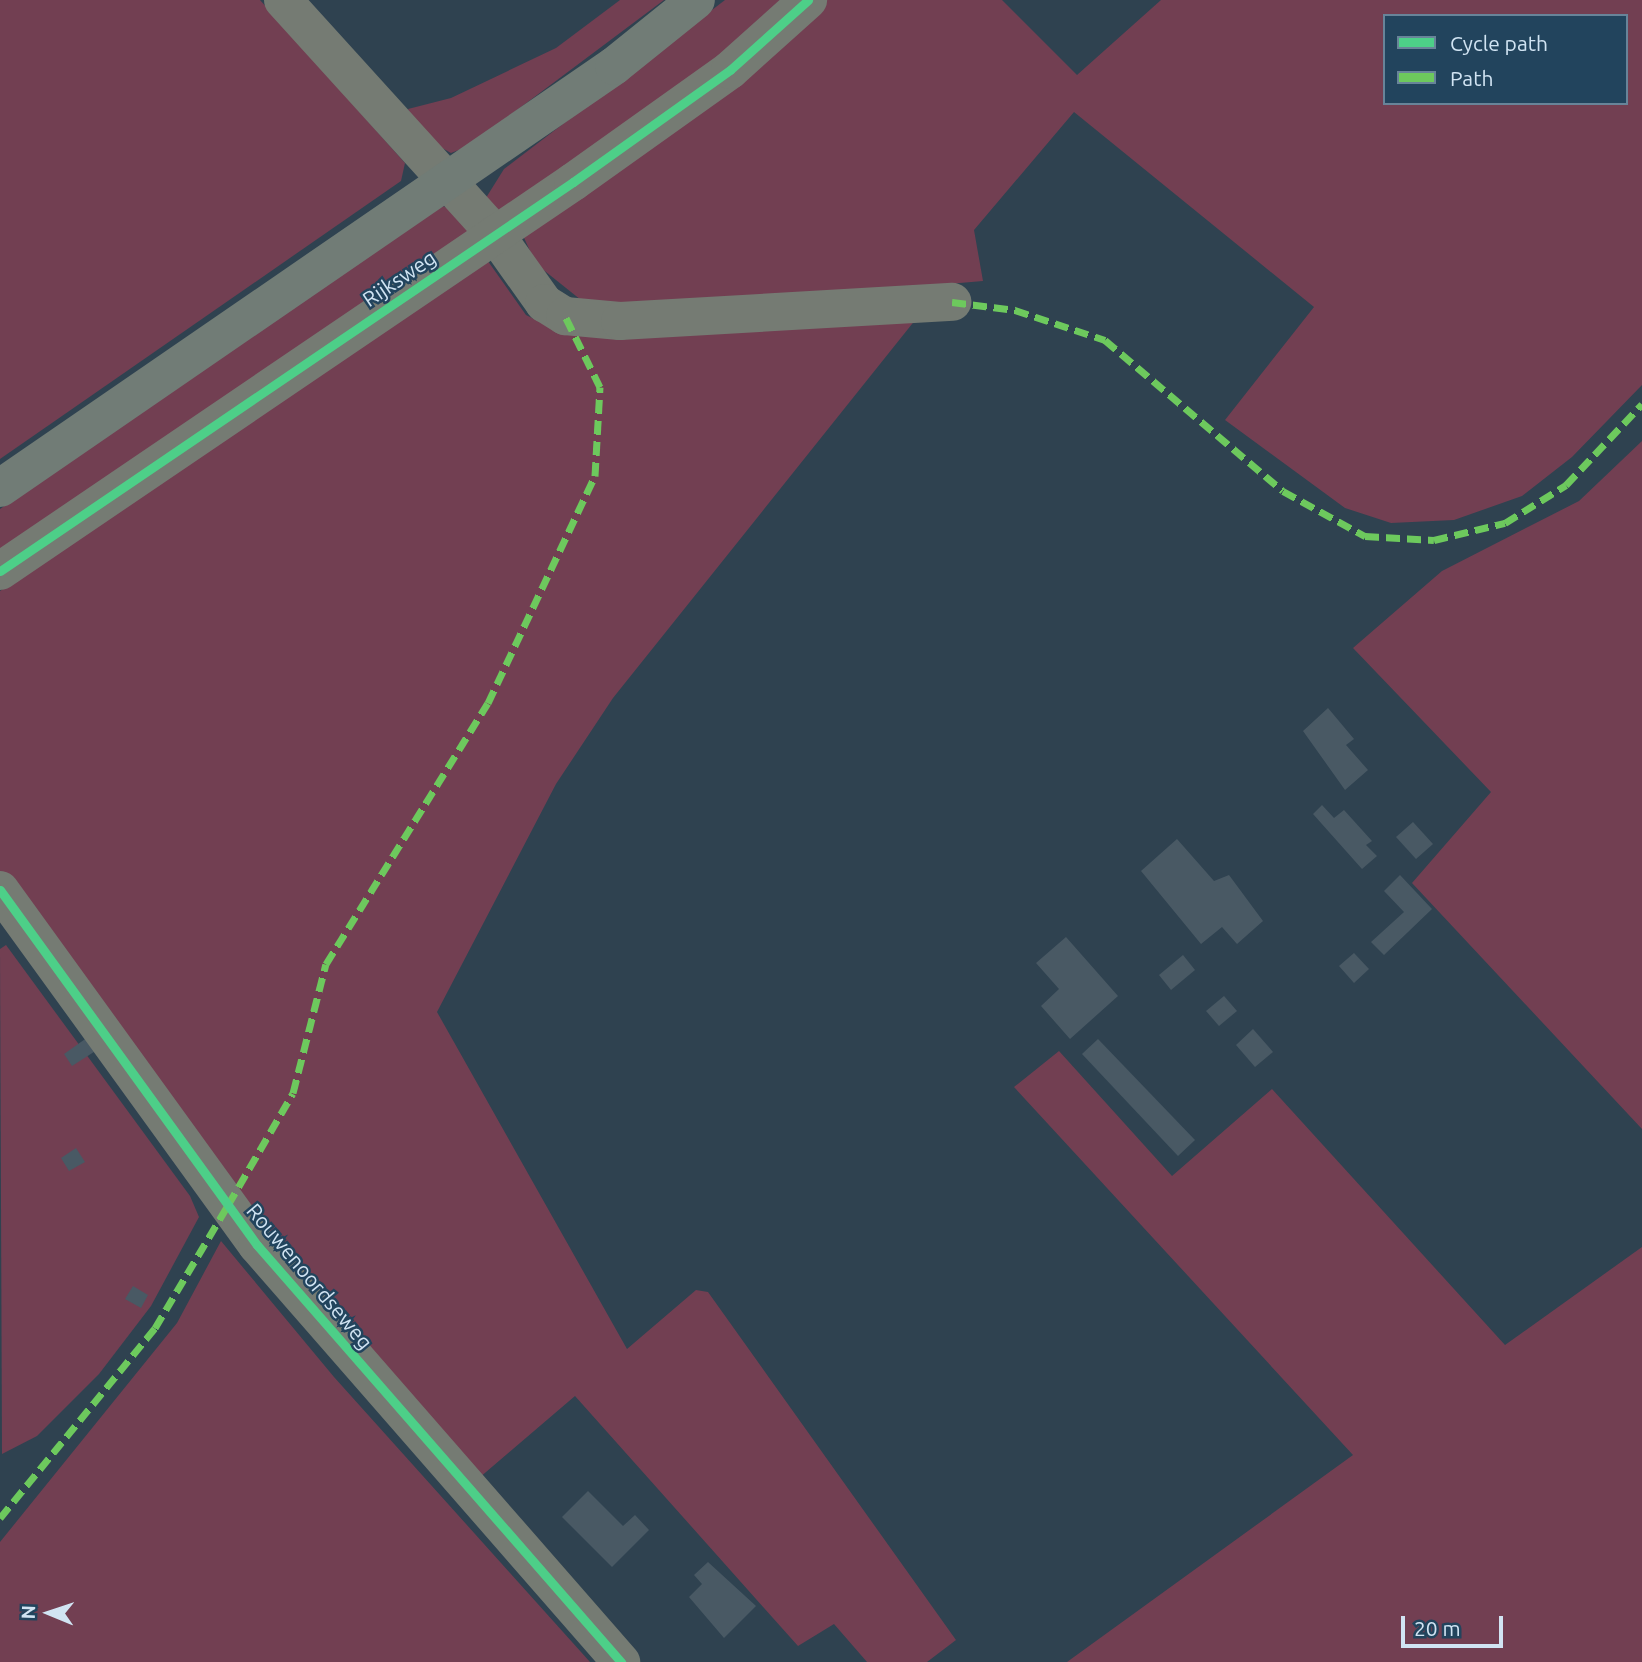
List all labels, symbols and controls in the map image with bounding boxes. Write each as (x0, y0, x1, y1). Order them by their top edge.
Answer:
legend (1383, 14, 1628, 105)
text: Cycle path (1450, 31, 1548, 55)
text: Path (1450, 66, 1493, 90)
street label: Rijksweg (358, 244, 440, 312)
street label: Rouwenoordseweg (242, 1198, 378, 1354)
north arrow (14, 1578, 84, 1648)
scale bar (1404, 1602, 1506, 1646)
text: N (17, 1605, 39, 1620)
text: 20 m (1414, 1616, 1461, 1640)

